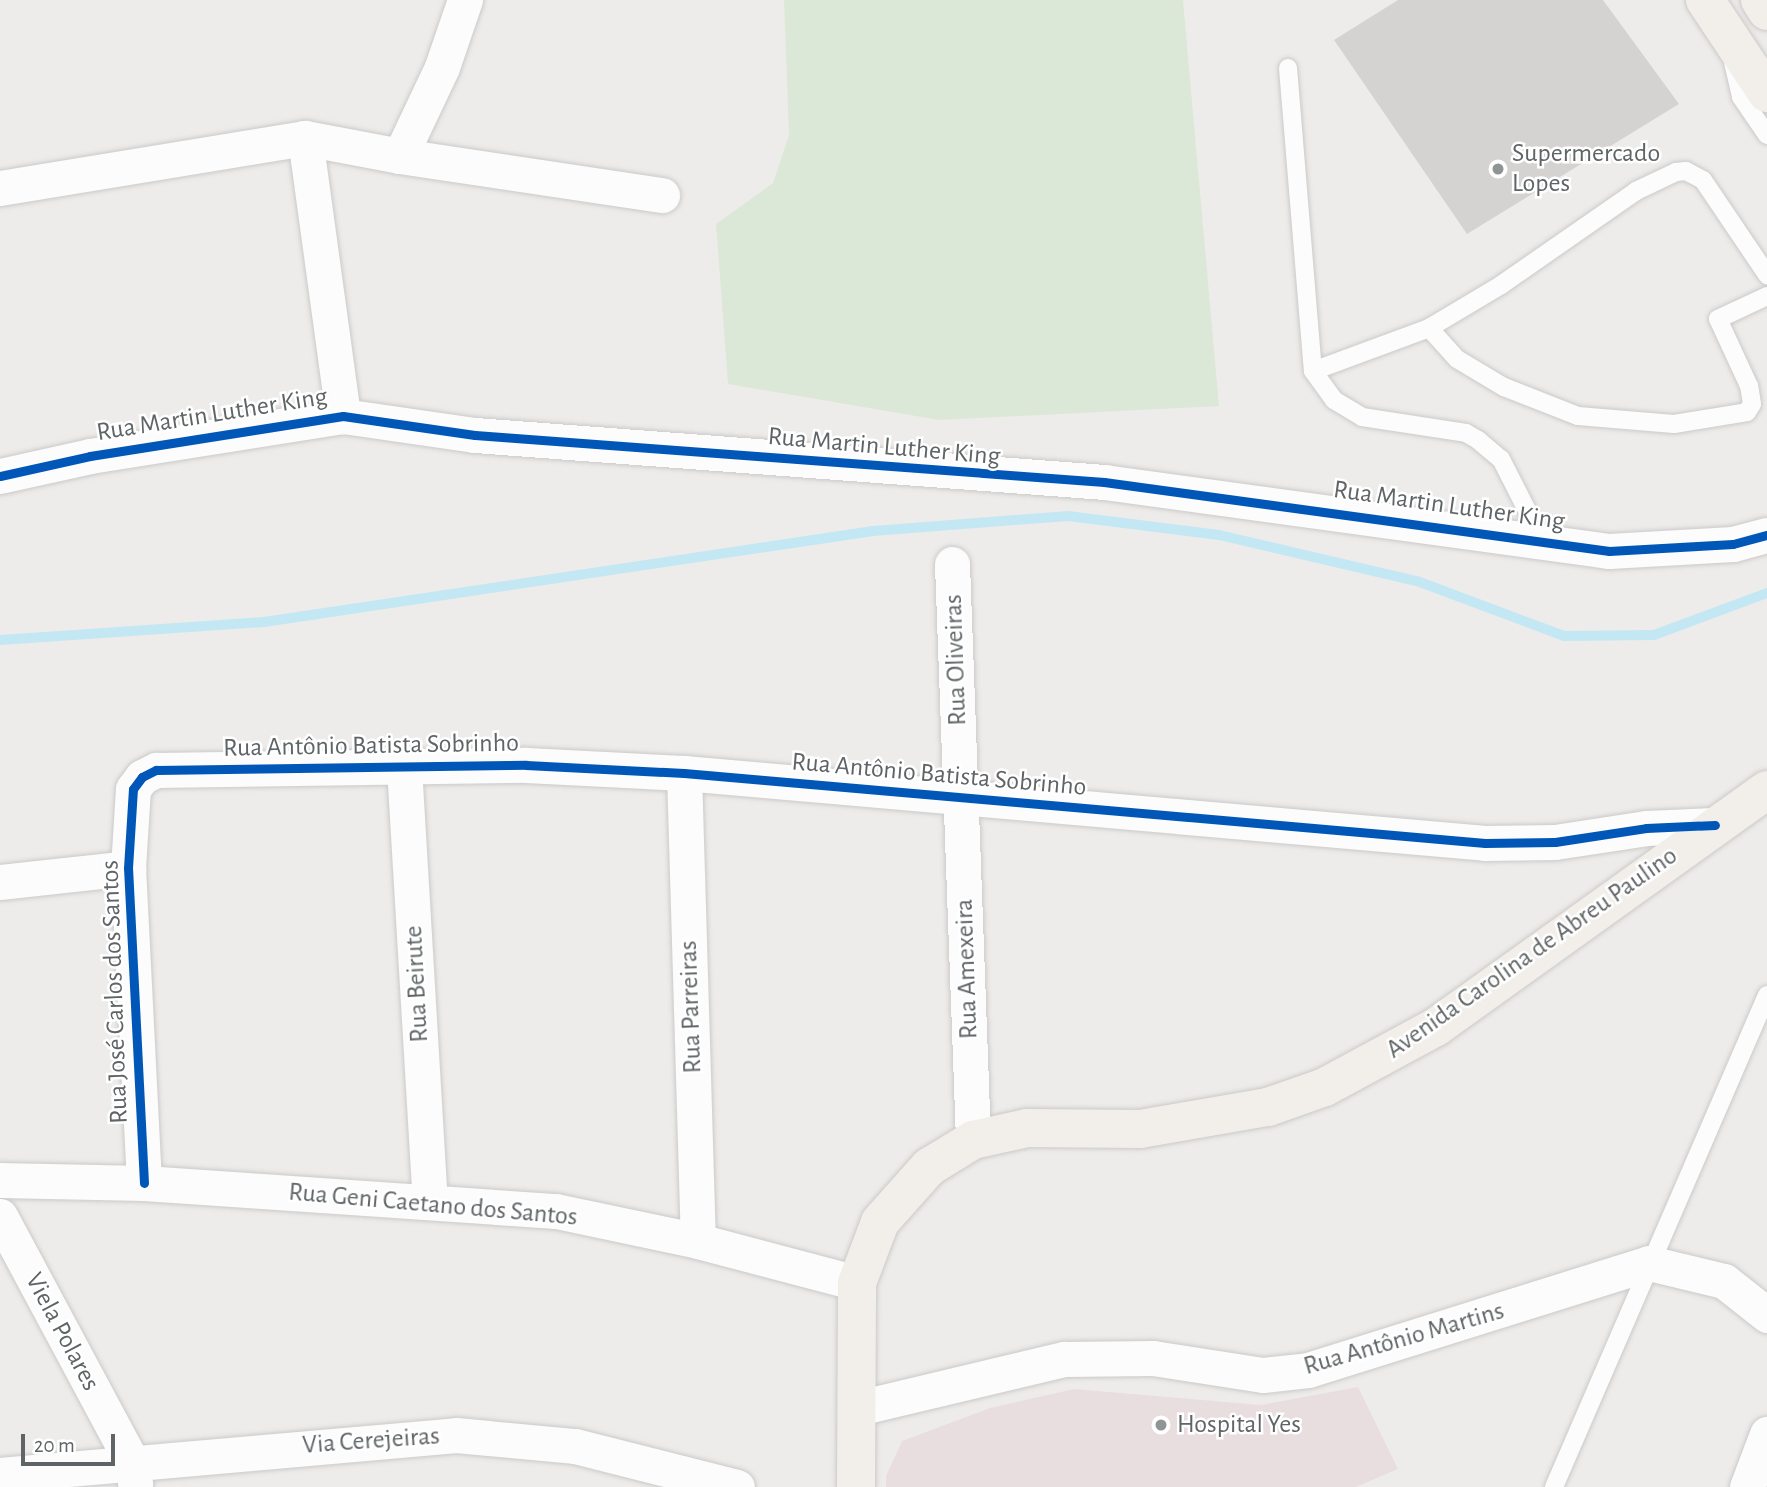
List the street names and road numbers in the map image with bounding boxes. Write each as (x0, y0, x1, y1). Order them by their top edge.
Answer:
street label: Rua Martin Luther King (94, 381, 330, 449)
street label: Rua Martin Luther King (766, 421, 1002, 473)
street label: Rua Martin Luther King (1331, 474, 1567, 538)
street label: Rua Oliveiras (938, 594, 974, 726)
street label: Rua Antônio Batista Sobrinho (223, 728, 519, 764)
street label: Rua Antônio Batista Sobrinho (790, 747, 1088, 803)
street label: Avenida Carolina de Abreu Paulino (1380, 840, 1684, 1066)
street label: Rua José Carlos dos Santos (95, 860, 135, 1124)
street label: Rua Amexeira (949, 898, 985, 1040)
street label: Rua Beirute (398, 925, 436, 1043)
street label: Rua Parreiras (673, 940, 709, 1074)
street label: Rua Geni Caetano dos Santos (287, 1177, 579, 1233)
street label: Viela Polares (18, 1268, 106, 1396)
street label: Rua Antônio Martins (1300, 1295, 1508, 1383)
street label: Via Cerejeiras (301, 1421, 441, 1461)

